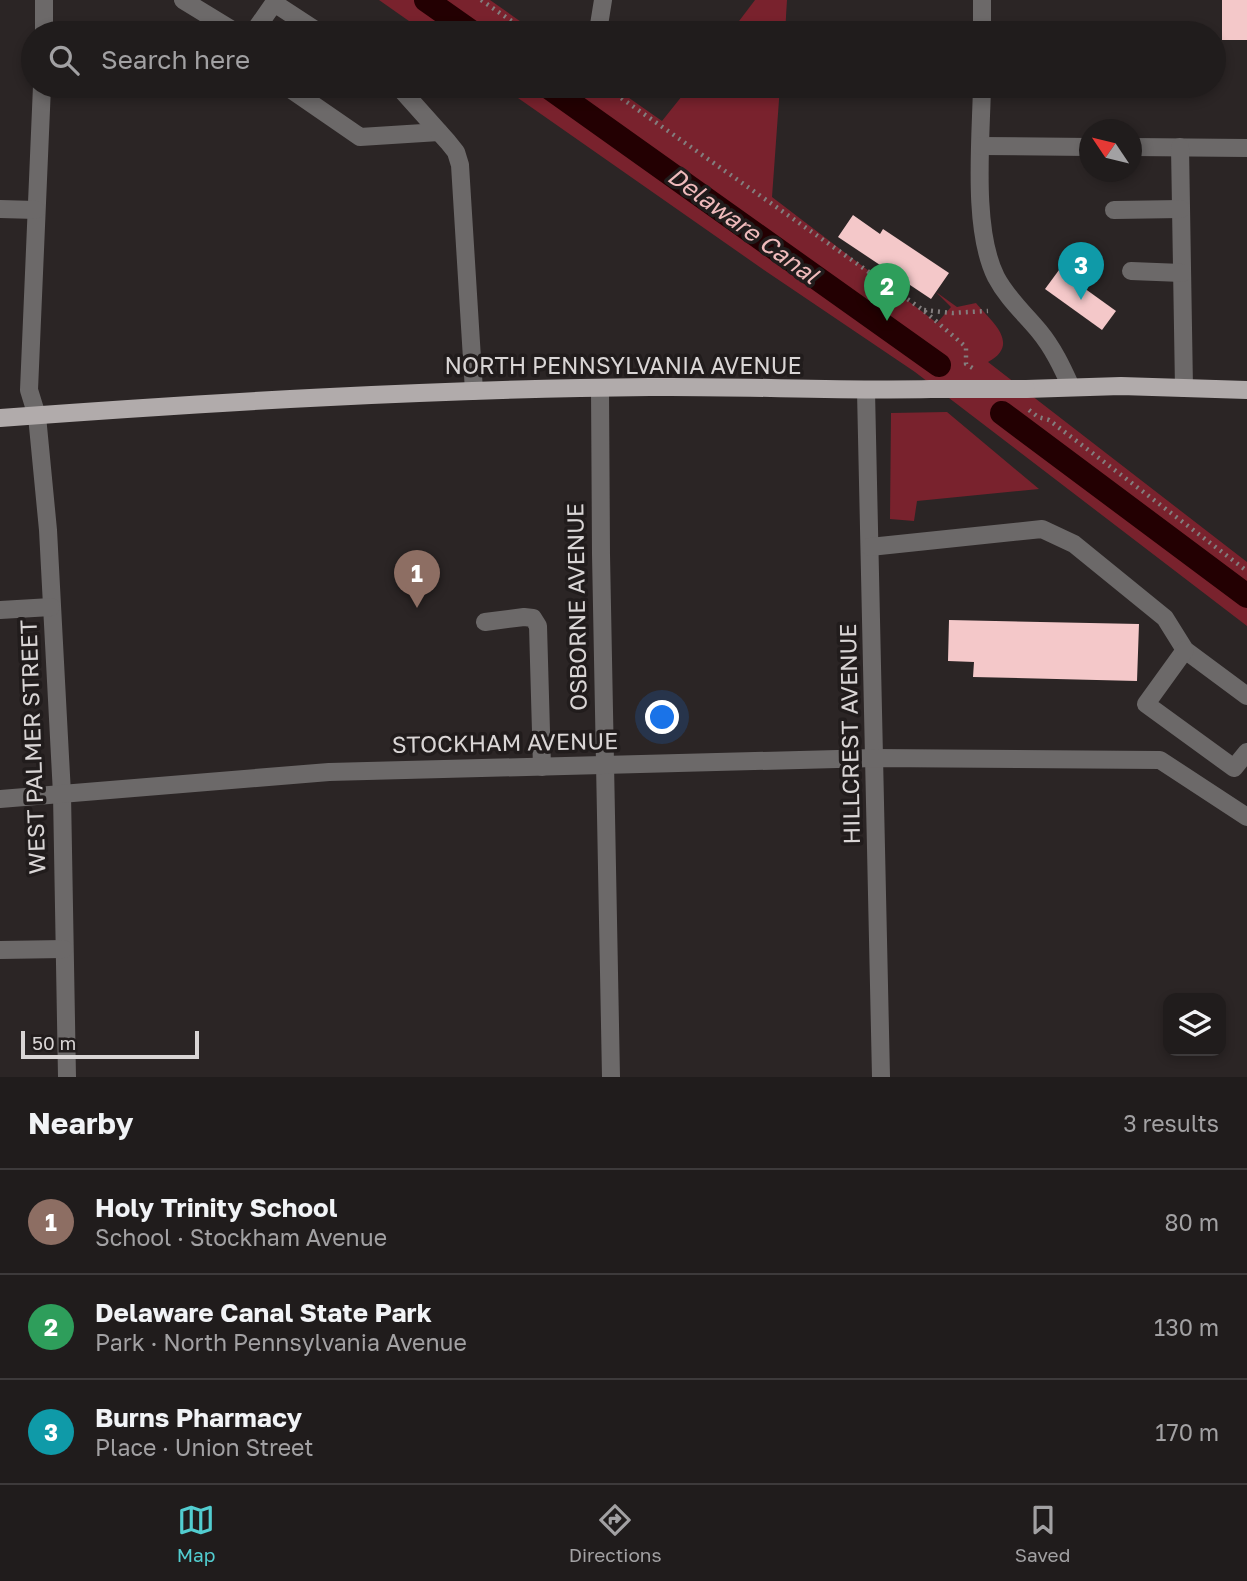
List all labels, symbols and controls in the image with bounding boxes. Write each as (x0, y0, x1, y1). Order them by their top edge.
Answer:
search box (21, 21, 1226, 98)
icon: search (45, 41, 83, 79)
text: Search here (101, 44, 250, 75)
north arrow (1079, 119, 1142, 182)
water label: Delaware Canal (663, 160, 826, 290)
pin: 3 (1058, 242, 1104, 300)
pin: 2 (864, 263, 910, 321)
street label: NORTH PENNSYLVANIA AVENUE (445, 351, 801, 379)
street label: OSBORNE AVENUE (560, 503, 592, 711)
pin: 1 (394, 550, 440, 608)
street label: WEST PALMER STREET (14, 619, 50, 875)
street label: HILLCREST AVENUE (833, 623, 865, 845)
your location (645, 700, 679, 734)
street label: STOCKHAM AVENUE (392, 726, 618, 758)
map controls (1163, 993, 1226, 1056)
button: layers (1163, 993, 1226, 1056)
scale bar (21, 1028, 200, 1060)
text: 50 m (32, 1031, 76, 1054)
text: Nearby (28, 1105, 133, 1141)
text: 3 results (1123, 1109, 1219, 1137)
text: Holy Trinity School (95, 1192, 337, 1223)
text: 1 (45, 1208, 57, 1236)
text: 80 m (1165, 1208, 1219, 1236)
text: School · Stockham Avenue (95, 1223, 387, 1251)
text: Delaware Canal State Park (95, 1297, 432, 1328)
text: 2 (44, 1313, 58, 1341)
text: 130 m (1154, 1313, 1219, 1341)
text: Park · North Pennsylvania Avenue (95, 1328, 467, 1356)
text: Burns Pharmacy (95, 1402, 302, 1433)
text: 3 (44, 1418, 58, 1446)
text: 170 m (1155, 1418, 1219, 1446)
text: Place · Union Street (95, 1433, 314, 1461)
tab: Map (177, 1501, 215, 1566)
tab: Directions (569, 1501, 662, 1566)
tab: Saved (1015, 1501, 1070, 1566)

